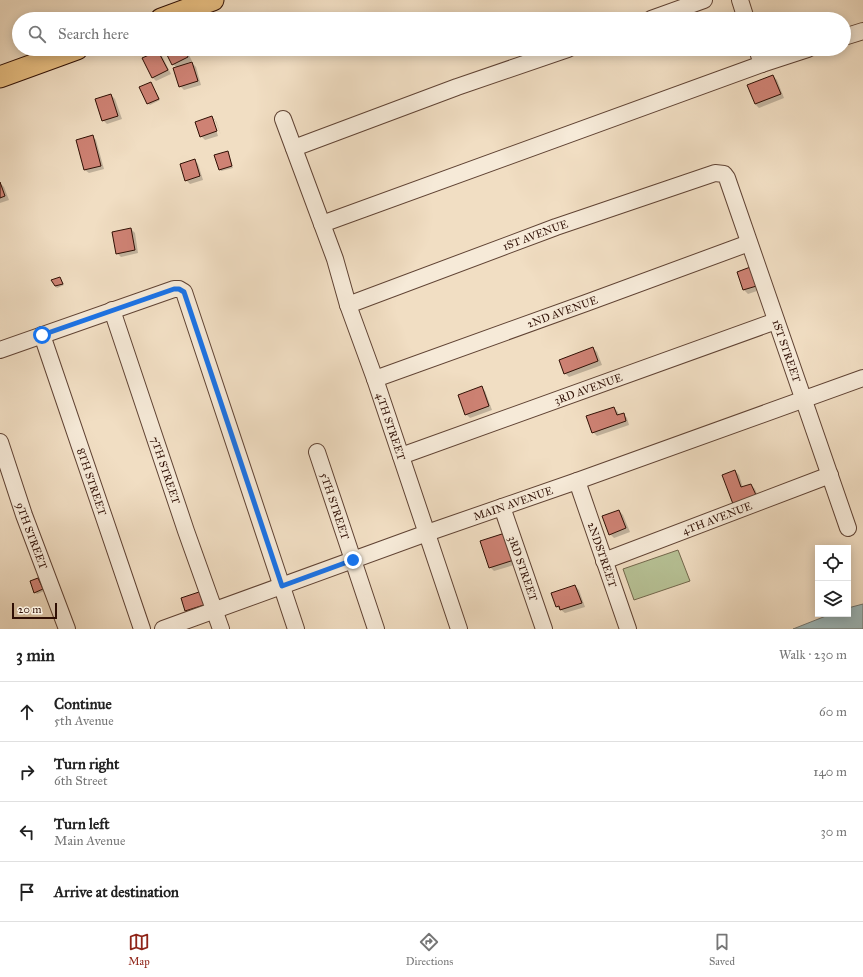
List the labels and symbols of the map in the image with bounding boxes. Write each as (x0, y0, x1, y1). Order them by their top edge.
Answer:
street label: 1ST AVENUE (501, 217, 570, 253)
street label: 2ND AVENUE (525, 293, 599, 330)
street label: 1ST STREET (770, 318, 804, 384)
route start (33, 326, 51, 344)
street label: 3RD AVENUE (553, 370, 624, 407)
street label: 4TH STREET (374, 391, 408, 462)
street label: 7TH STREET (148, 435, 183, 506)
street label: 8TH STREET (74, 446, 110, 518)
street label: 5TH STREET (318, 471, 352, 542)
street label: MAIN AVENUE (472, 483, 555, 523)
street label: 4TH AVENUE (680, 499, 754, 537)
street label: 9TH STREET (14, 501, 50, 571)
street label: 2NDSTREET (585, 520, 620, 590)
street label: 3RD STREET (506, 534, 541, 603)
route end (344, 551, 362, 569)
scale bar (12, 601, 57, 620)

